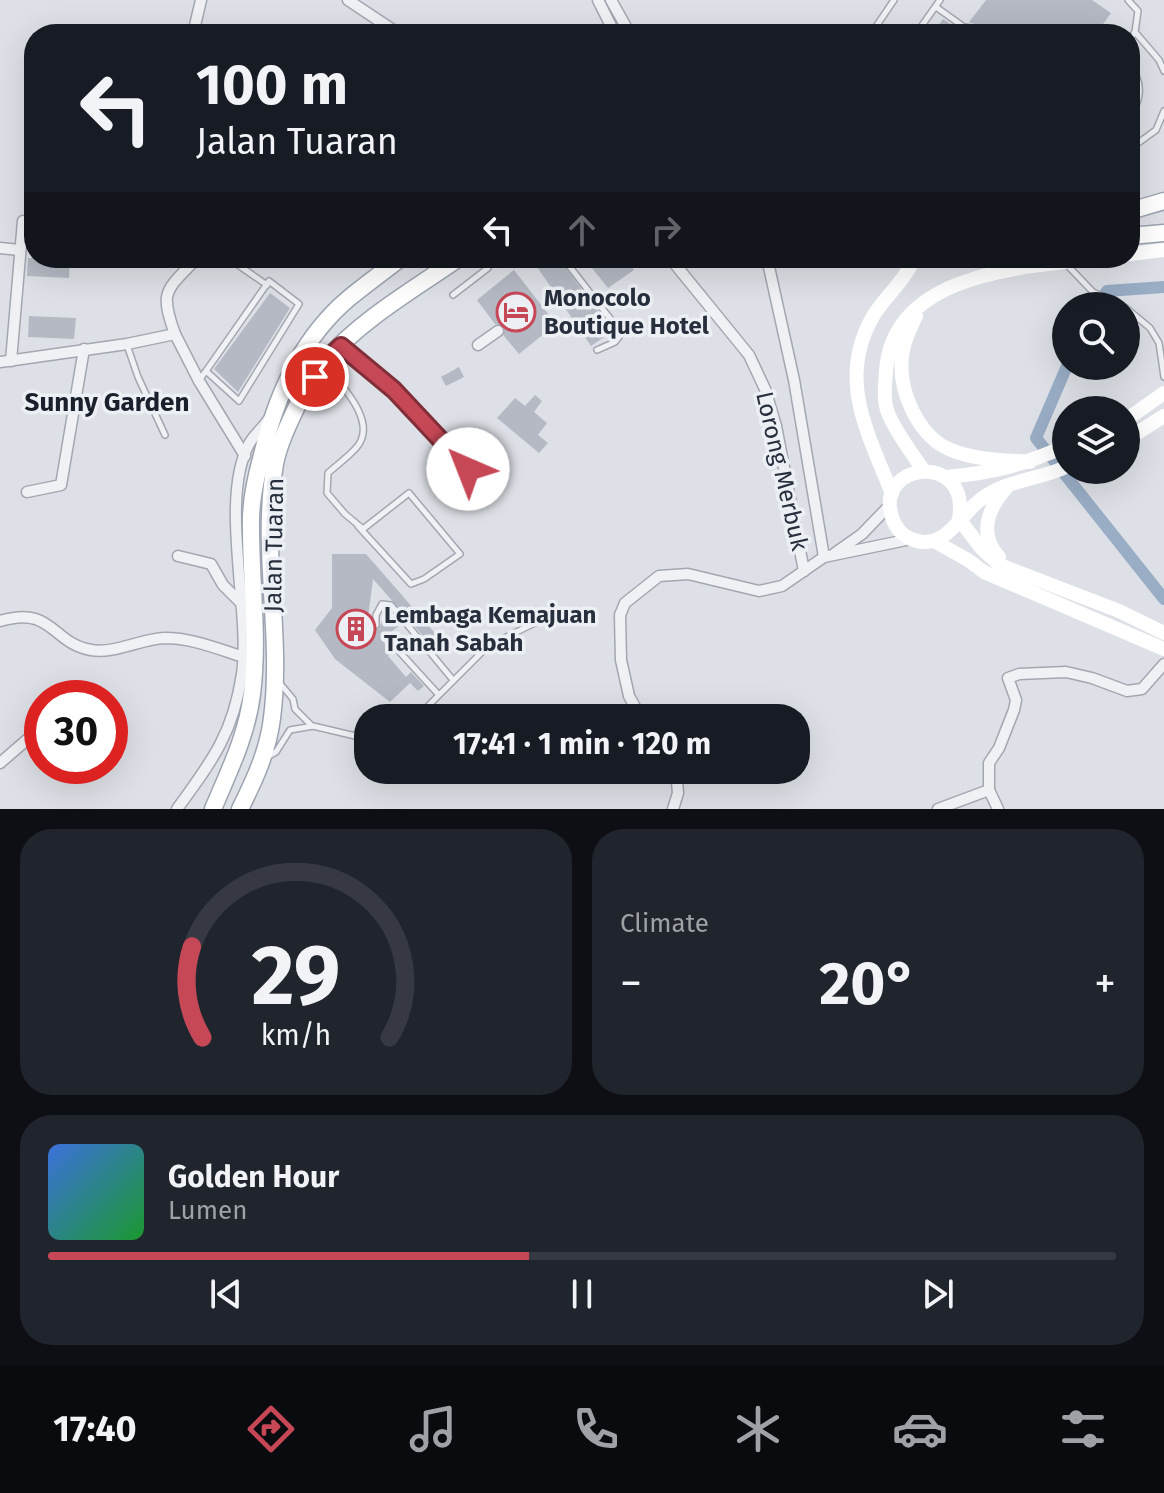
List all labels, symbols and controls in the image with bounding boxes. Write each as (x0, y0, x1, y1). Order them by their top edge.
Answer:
text: 100 m (196, 52, 348, 119)
icon: left (64, 56, 168, 160)
text: Jalan Tuaran (196, 120, 398, 164)
icon: left (476, 208, 520, 252)
icon: ahead (560, 208, 604, 252)
icon: right (644, 208, 688, 252)
place label: Monocolo Boutique Hotel (544, 284, 710, 340)
hotel icon: Monocolo Boutique Hotel (495, 291, 537, 333)
map controls (1052, 292, 1140, 484)
button: search (1052, 292, 1140, 380)
pin (281, 343, 349, 411)
icon: arrive (293, 355, 337, 399)
district label: Sunny Garden (25, 387, 189, 418)
street label: Lorong Merbuk (750, 389, 814, 554)
button: layers (1052, 396, 1140, 484)
position arrow (426, 427, 510, 511)
street label: Jalan Tuaran (259, 477, 289, 613)
place label: Lembaga Kemajuan Tanah Sabah (384, 601, 596, 657)
building icon: Lembaga Kemajuan Tanah Sabah (335, 608, 377, 650)
speed limit sign: 30 (24, 680, 128, 784)
text: 17:41 · 1 min · 120 m (453, 726, 711, 762)
text: Climate (620, 908, 709, 939)
text: 29 (252, 926, 340, 1026)
text: 20° (819, 948, 917, 1020)
text: − (620, 957, 642, 1010)
text: + (1094, 957, 1116, 1010)
text: km/h (261, 1018, 331, 1053)
text: Golden Hour (168, 1159, 339, 1195)
text: Lumen (168, 1195, 247, 1226)
icon: previous (204, 1272, 248, 1316)
icon: pause (560, 1272, 604, 1316)
icon: next (916, 1272, 960, 1316)
icon: directions (243, 1401, 299, 1457)
icon: music (405, 1401, 461, 1457)
icon: phone (568, 1401, 624, 1457)
icon: climate (730, 1401, 786, 1457)
icon: car (892, 1401, 948, 1457)
icon: filters (1055, 1401, 1111, 1457)
text: 17:40 (53, 1407, 137, 1451)

